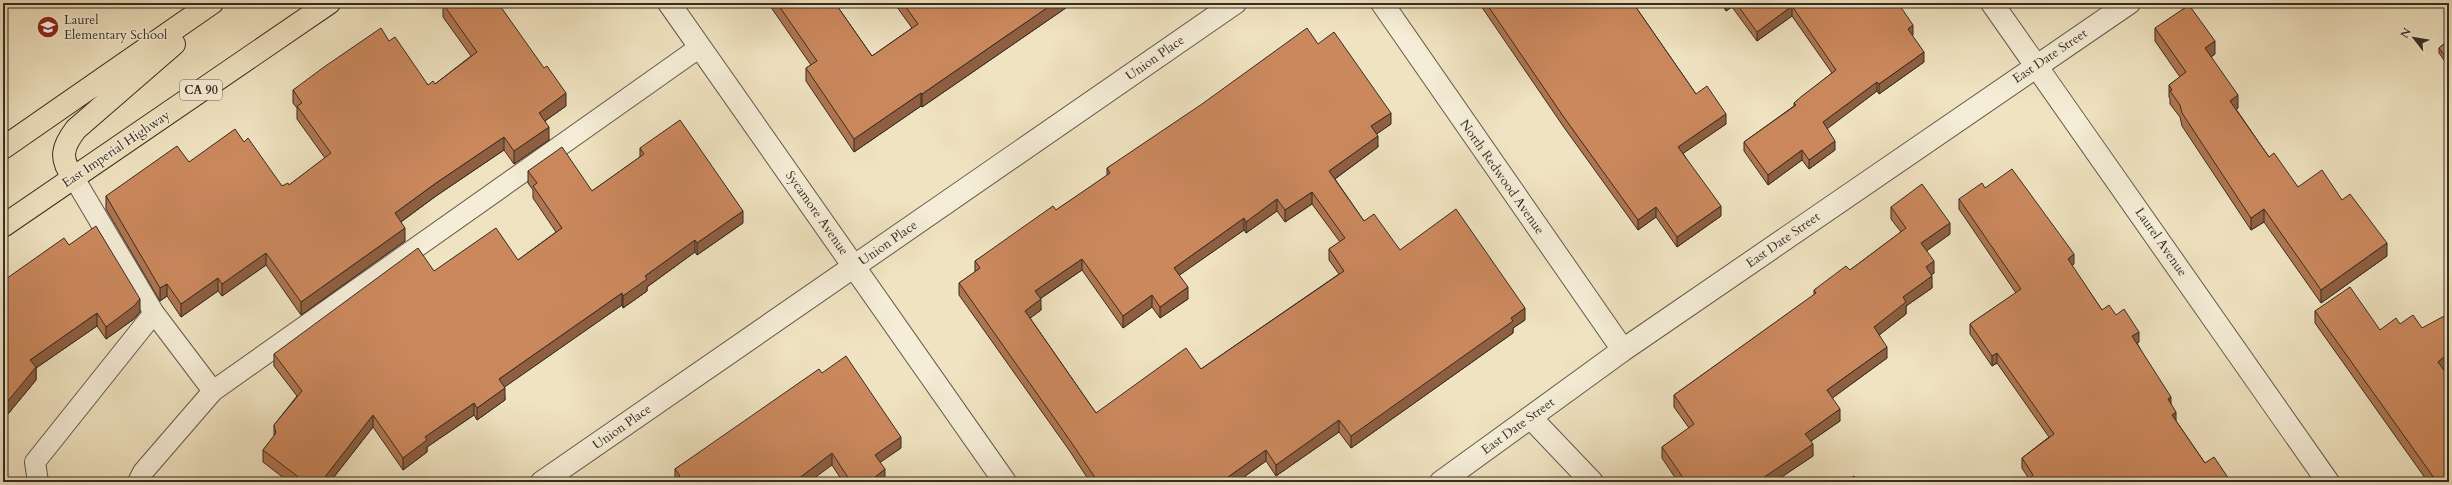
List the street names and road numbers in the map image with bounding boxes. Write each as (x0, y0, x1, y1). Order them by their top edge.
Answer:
street label: East Date Street (2009, 24, 2091, 88)
street label: Union Place (1122, 31, 1188, 85)
road number: CA 90 (180, 80, 222, 100)
street label: East Imperial Highway (59, 106, 174, 192)
street label: North Redwood Avenue (1455, 116, 1549, 238)
street label: Sycamore Avenue (781, 167, 853, 259)
street label: Laurel Avenue (2131, 204, 2191, 280)
street label: East Date Street (1742, 208, 1824, 272)
street label: Union Place (855, 216, 921, 270)
street label: East Date Street (1478, 393, 1558, 459)
street label: Union Place (589, 400, 655, 454)

